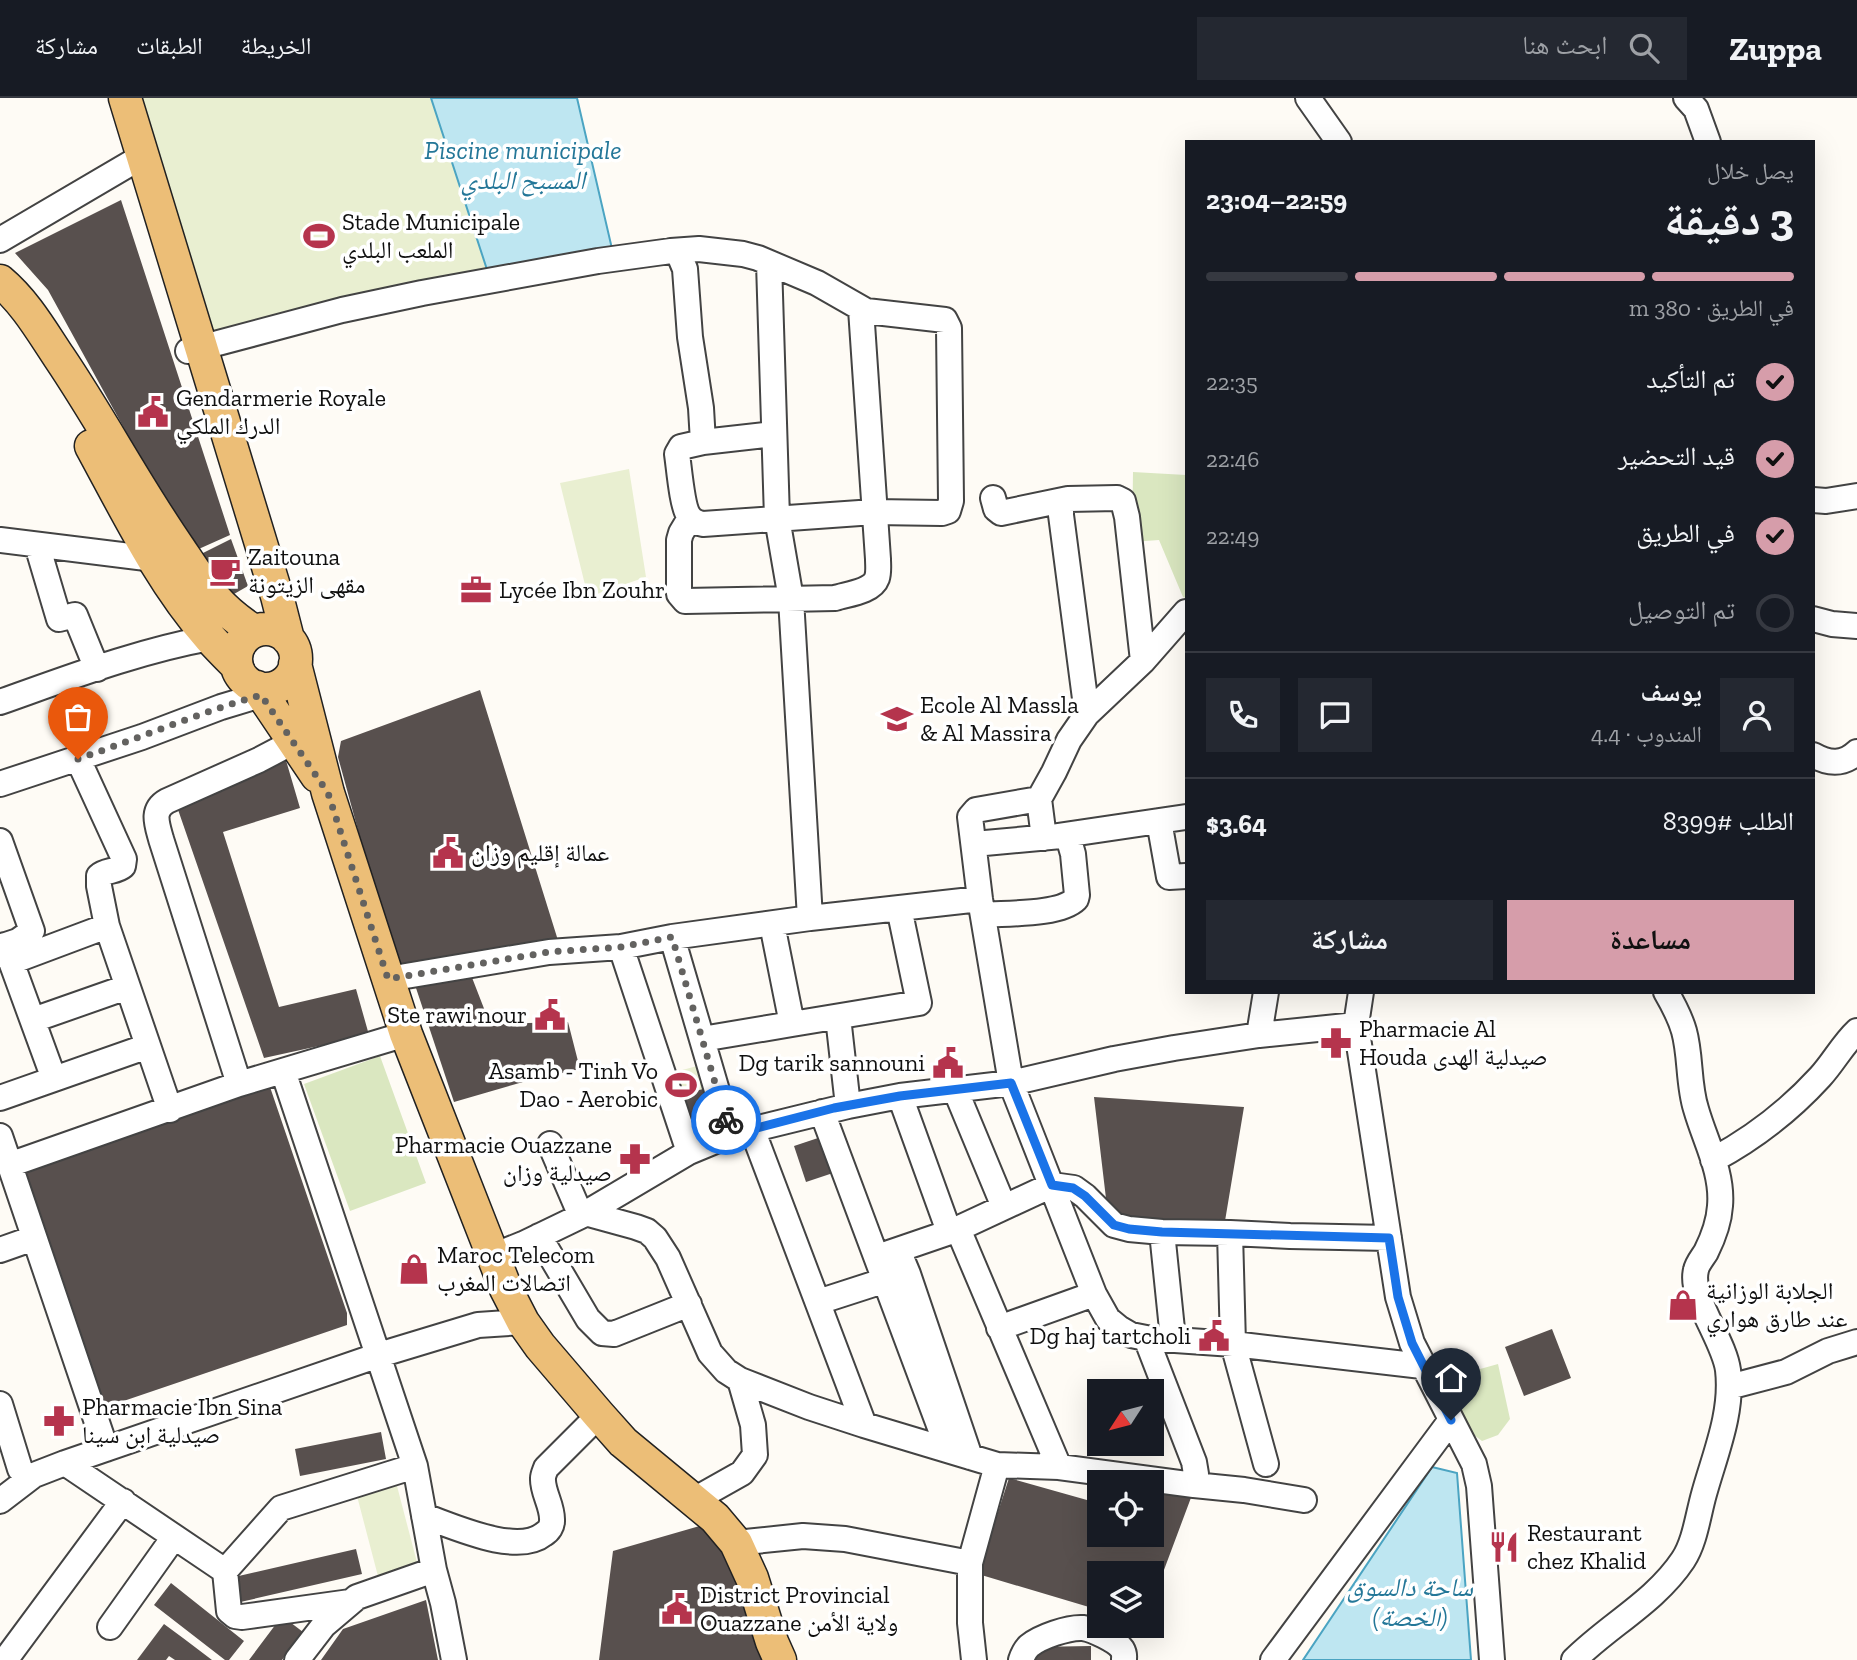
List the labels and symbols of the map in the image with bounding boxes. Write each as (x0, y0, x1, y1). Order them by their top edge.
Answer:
water label: Piscine municipale المسبح البلدي (424, 134, 622, 201)
place label: Stade Municipale الملعب البلدي (342, 207, 520, 269)
sports icon: Stade Municipale الملعب البلدي (302, 219, 336, 253)
place label: Gendarmerie Royale الدرك الملكي (176, 383, 386, 445)
public building icon: Gendarmerie Royale الدرك الملكي (136, 395, 170, 429)
place label: Zaitouna مقهى الزيتونة (248, 542, 365, 599)
cafe icon: Zaitouna مقهى الزيتونة (208, 554, 242, 588)
office icon: Lycée Ibn Zouhr (459, 573, 493, 607)
place label: Lycée Ibn Zouhr (499, 575, 665, 604)
pin (48, 687, 108, 759)
place label: Ecole Al Massla & Al Massira (920, 690, 1079, 747)
school or university icon: Ecole Al Massla & Al Massira (880, 702, 914, 736)
public building icon: عمالة إقليم وزان (431, 836, 465, 870)
place label: عمالة إقليم وزان (471, 838, 609, 869)
public building icon: Ste rawi nour (533, 998, 567, 1032)
place label: Ste rawi nour (387, 1000, 527, 1029)
place label: Pharmacie Al Houda صيدلية الهدى (1359, 1014, 1548, 1071)
pharmacy icon: Pharmacie Al Houda صيدلية الهدى (1319, 1026, 1353, 1060)
public building icon: Dg tarik sannouni (931, 1046, 965, 1080)
place label: Dg tarik sannouni (738, 1048, 925, 1077)
place label: Asamb - Tinh Vo Dao - Aerobic (489, 1056, 658, 1113)
sports icon: Asamb - Tinh Vo Dao - Aerobic (664, 1068, 698, 1102)
courier (691, 1085, 761, 1155)
place label: Pharmacie Ouazzane صيدلية وزان (395, 1130, 612, 1187)
pharmacy icon: Pharmacie Ouazzane صيدلية وزان (618, 1142, 652, 1176)
place label: Maroc Telecom اتصالات المغرب (437, 1240, 595, 1297)
shop icon: Maroc Telecom اتصالات المغرب (397, 1252, 431, 1286)
place label: الجلابة الوزانية عند طارق هواري (1706, 1276, 1847, 1338)
shop icon: الجلابة الوزانية عند طارق هواري (1666, 1288, 1700, 1322)
public building icon: Dg haj tartcholi (1197, 1319, 1231, 1353)
place label: Dg haj tartcholi (1030, 1321, 1191, 1350)
pin (1421, 1348, 1481, 1420)
north arrow (1087, 1379, 1164, 1456)
place label: Pharmacie Ibn Sina صيدلية ابن سينا (82, 1392, 283, 1449)
pharmacy icon: Pharmacie Ibn Sina صيدلية ابن سينا (42, 1404, 76, 1438)
place label: Restaurant chez Khalid (1527, 1518, 1646, 1575)
restaurant icon: Restaurant chez Khalid (1487, 1530, 1521, 1564)
water label: ساحة دالسوق (الخصة) (1347, 1571, 1473, 1633)
place label: District Provincial Ouazzane ولاية الأمن (700, 1580, 898, 1637)
public building icon: District Provincial Ouazzane ولاية الأمن (660, 1592, 694, 1626)

